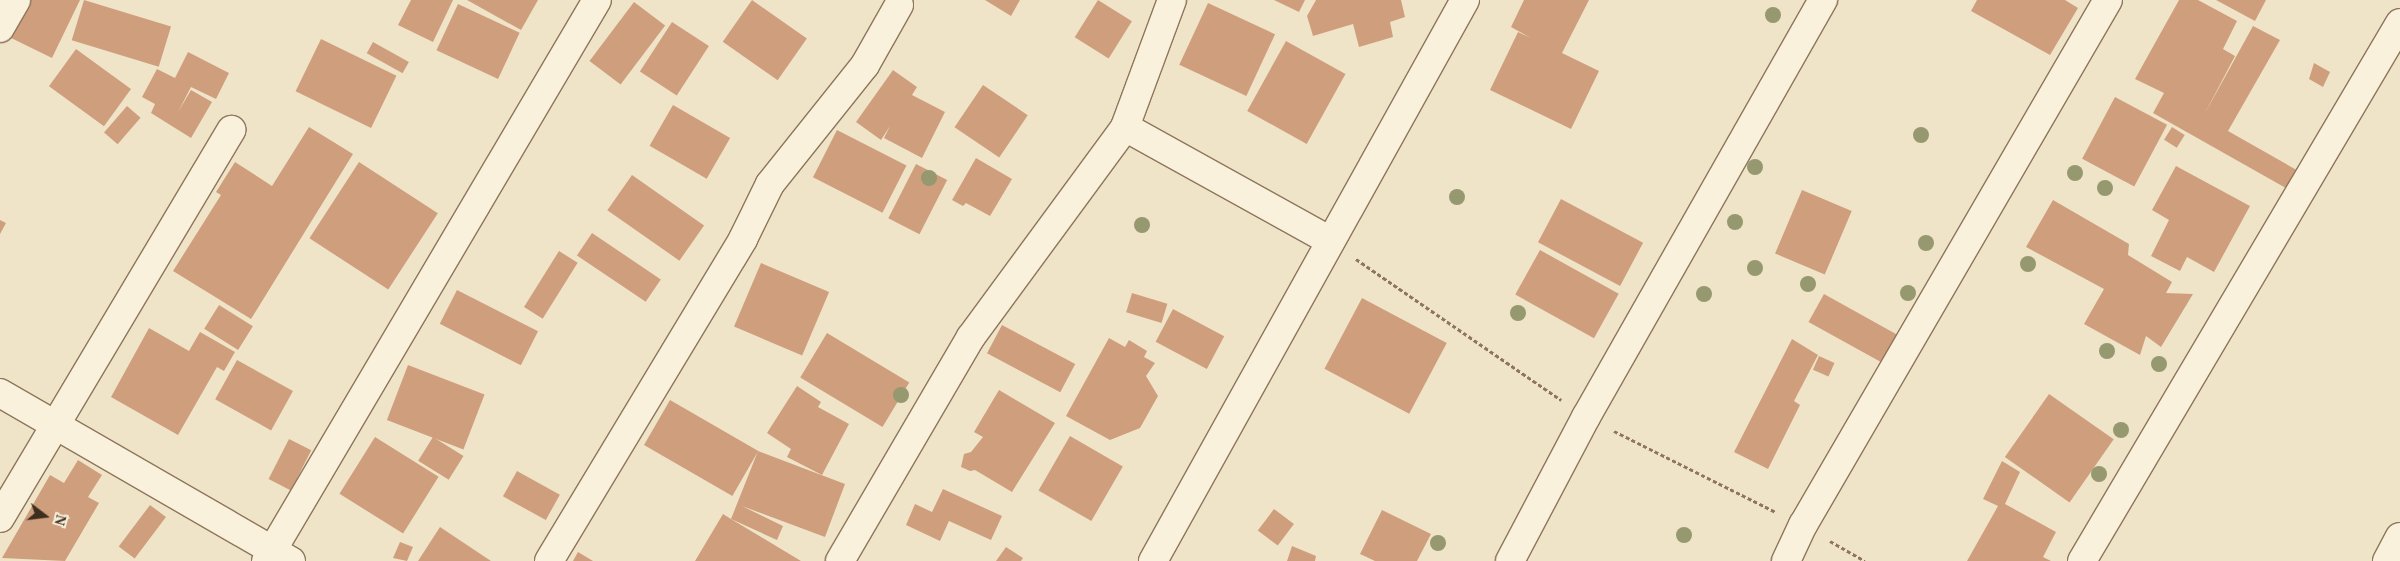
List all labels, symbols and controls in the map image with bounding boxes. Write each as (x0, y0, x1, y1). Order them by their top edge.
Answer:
north arrow (20, 491, 70, 541)
text: N (51, 513, 69, 527)

